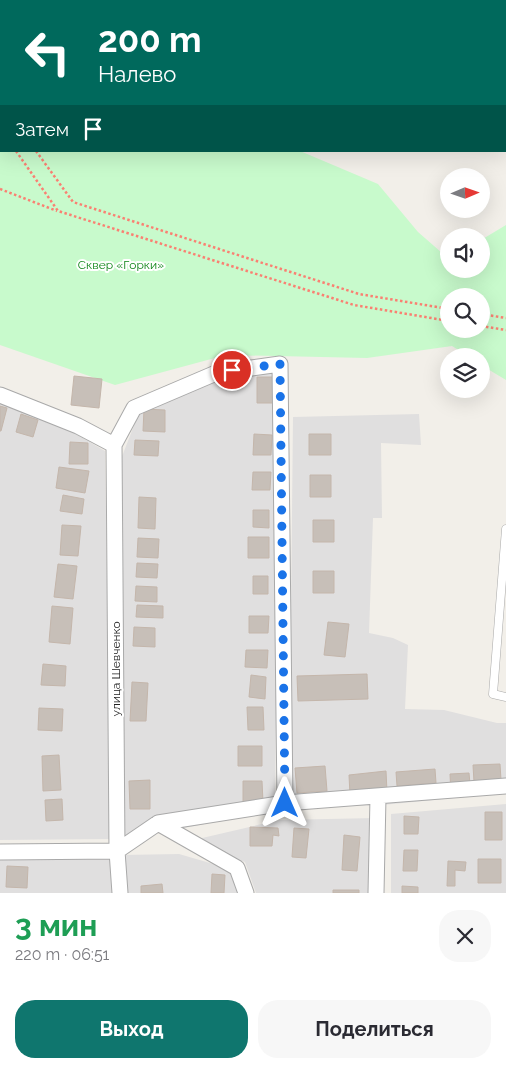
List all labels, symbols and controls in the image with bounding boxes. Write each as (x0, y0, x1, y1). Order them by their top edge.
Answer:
text: 200 m (98, 19, 202, 60)
icon: left (15, 20, 80, 85)
text: Налево (98, 61, 176, 87)
icon: arrive (79, 115, 107, 143)
text: Затем (15, 118, 69, 140)
north arrow (440, 168, 490, 218)
map controls (440, 168, 490, 398)
button: sound (440, 228, 490, 278)
park label: Сквер «Горки» (78, 258, 164, 272)
button: search (440, 288, 490, 338)
button: layers (440, 348, 490, 398)
pin (211, 349, 253, 391)
icon: arrive (218, 356, 246, 384)
street label: улица Шевченко (109, 621, 123, 717)
position arrow (258, 776, 310, 828)
text: 3 мин (15, 908, 97, 943)
button: close (439, 910, 491, 962)
text: 220 m · 06:51 (15, 945, 109, 964)
button: Выход (15, 1000, 248, 1058)
button: Поделиться (258, 1000, 491, 1058)

